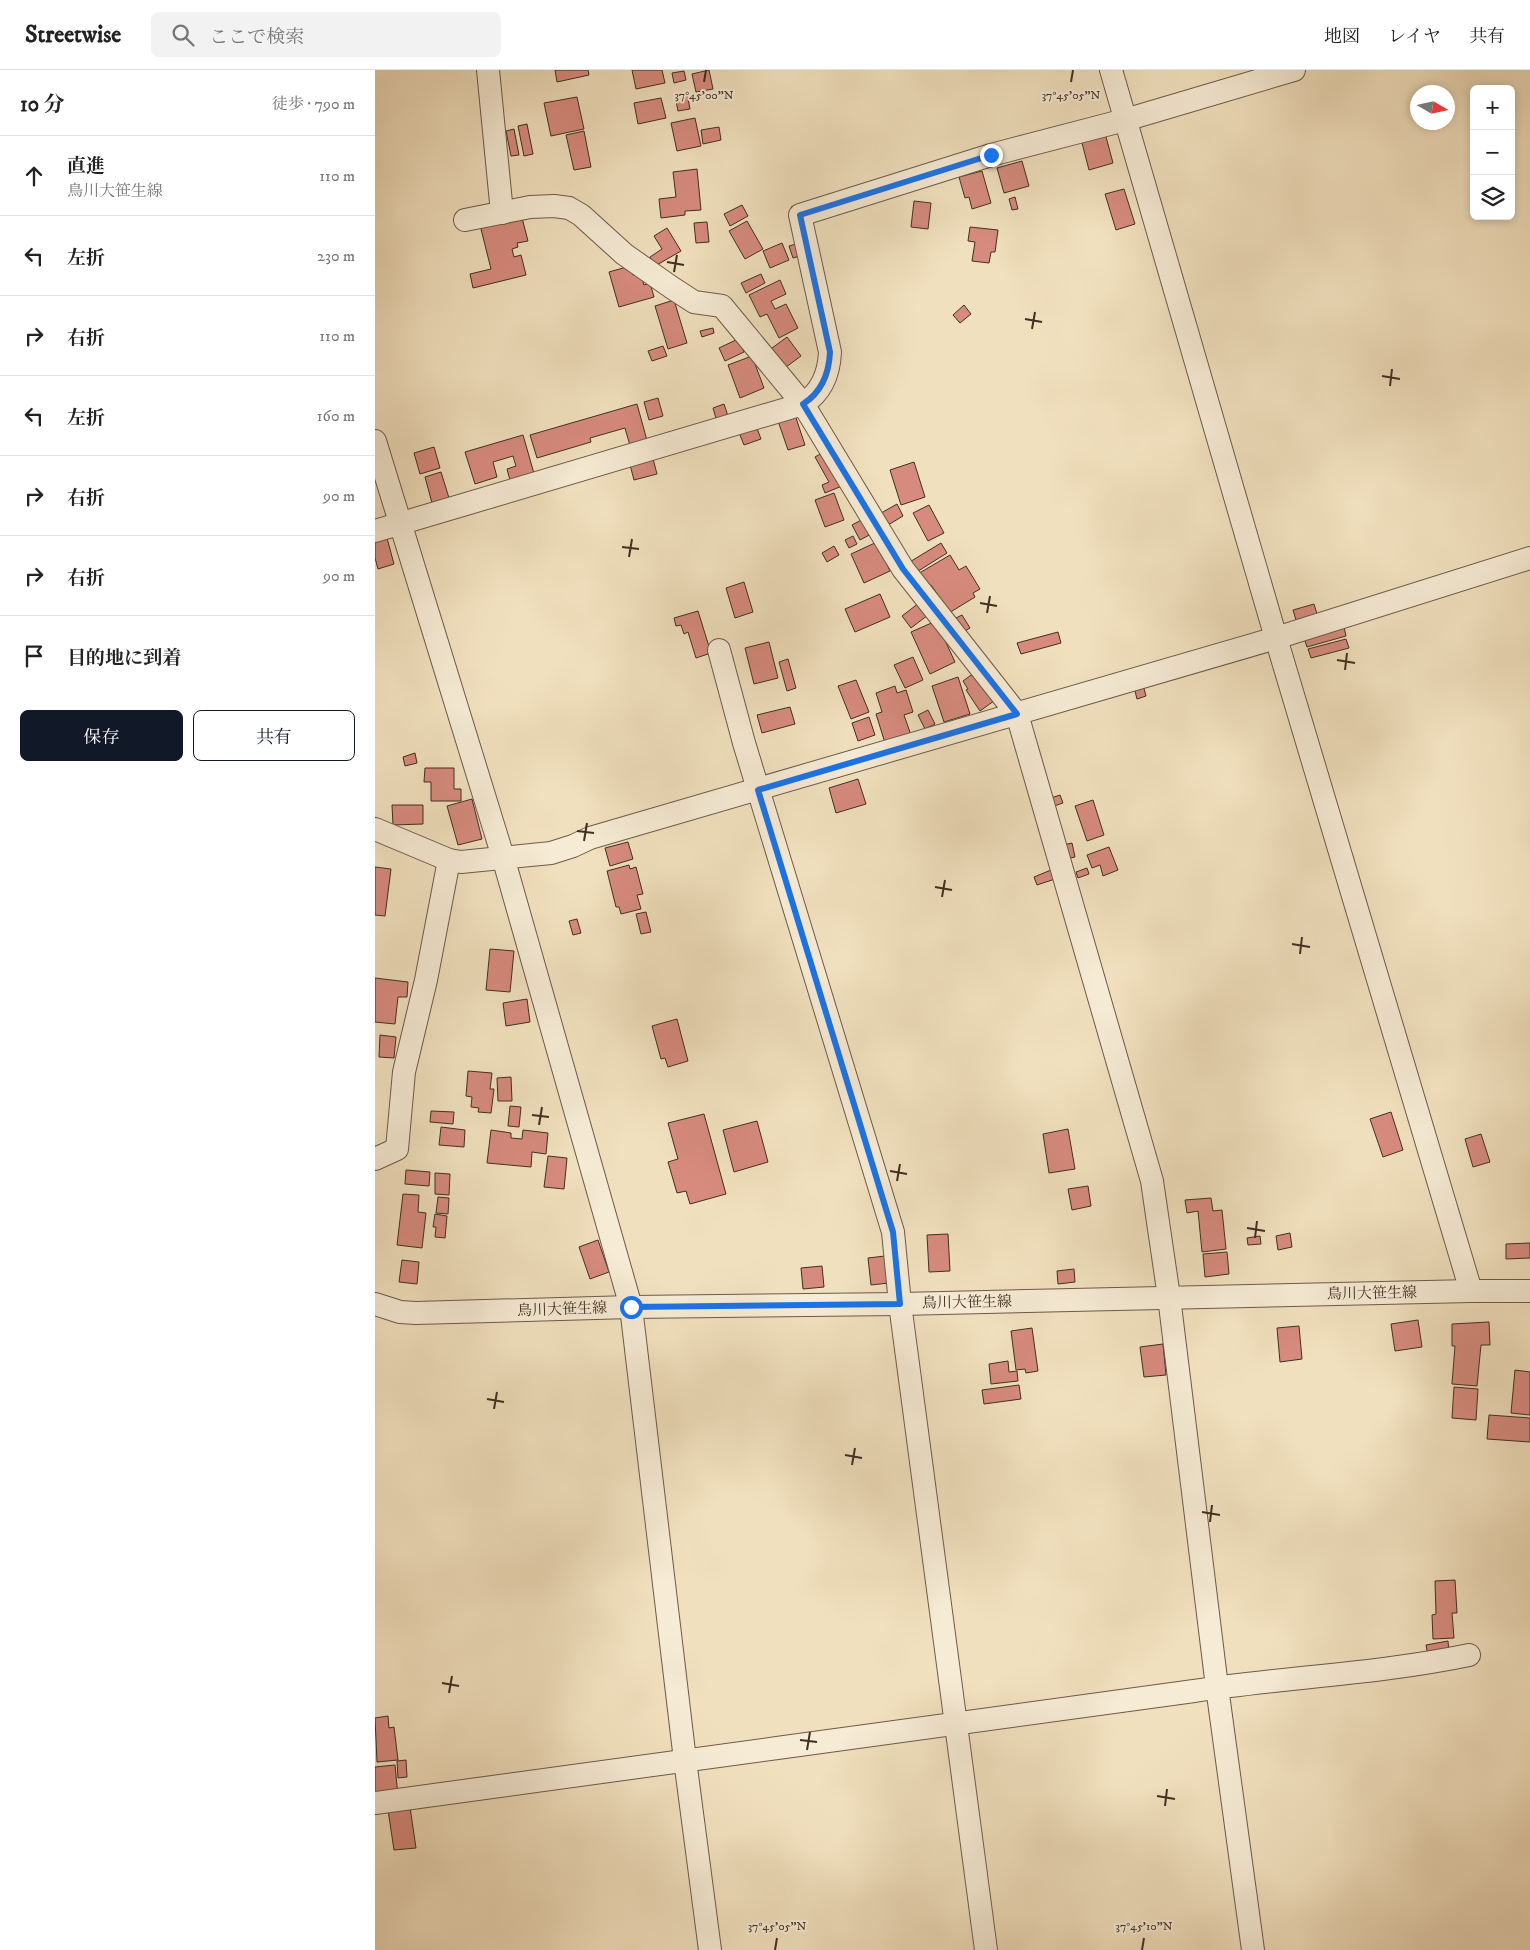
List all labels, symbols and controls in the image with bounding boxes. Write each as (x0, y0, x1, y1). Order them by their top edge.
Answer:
search box (151, 12, 501, 57)
text: Streetwise (25, 20, 121, 50)
icon: search (169, 21, 197, 49)
text: ここで検索 (209, 26, 304, 49)
text: 地図 (1324, 26, 1360, 48)
text: レイヤ (1388, 26, 1441, 48)
text: 共有 (1469, 26, 1505, 48)
north arrow (1410, 85, 1455, 130)
map controls (1470, 85, 1515, 220)
button: + (1470, 85, 1515, 130)
text: 37°45'00"N (674, 88, 734, 103)
text: 37°45'05"N (1042, 88, 1101, 103)
text: 10 分 (20, 92, 64, 118)
text: 徒歩 · 790 m (272, 94, 355, 114)
button: − (1470, 130, 1515, 175)
route end (980, 144, 1003, 167)
text: 直進 (67, 155, 105, 178)
icon: ahead (20, 162, 48, 190)
text: 110 m (319, 166, 355, 186)
button: layers (1470, 175, 1515, 220)
text: 鳥川大笹生線 (67, 181, 163, 201)
icon: left (20, 242, 48, 270)
text: 230 m (317, 246, 355, 266)
text: 左折 (67, 247, 105, 270)
icon: right (20, 322, 48, 350)
text: 110 m (319, 326, 355, 346)
text: 右折 (67, 327, 105, 350)
icon: left (20, 402, 48, 430)
text: 160 m (317, 406, 355, 426)
text: 左折 (67, 407, 105, 430)
icon: right (20, 482, 48, 510)
text: 90 m (323, 486, 355, 506)
text: 右折 (67, 487, 105, 510)
icon: right (20, 562, 48, 590)
text: 90 m (323, 566, 355, 586)
text: 右折 (67, 567, 105, 590)
icon: arrive (20, 642, 48, 670)
text: 目的地に到着 (67, 647, 181, 670)
button: 保存 (20, 710, 183, 761)
button: 共有 (193, 710, 355, 761)
street label: 鳥川大笹生線 (1327, 1283, 1417, 1304)
street label: 鳥川大笹生線 (922, 1292, 1012, 1313)
route start (620, 1296, 643, 1319)
street label: 鳥川大笹生線 (517, 1298, 607, 1321)
text: 37°45'05"N (748, 1919, 807, 1934)
text: 37°45'10"N (1115, 1919, 1173, 1934)

